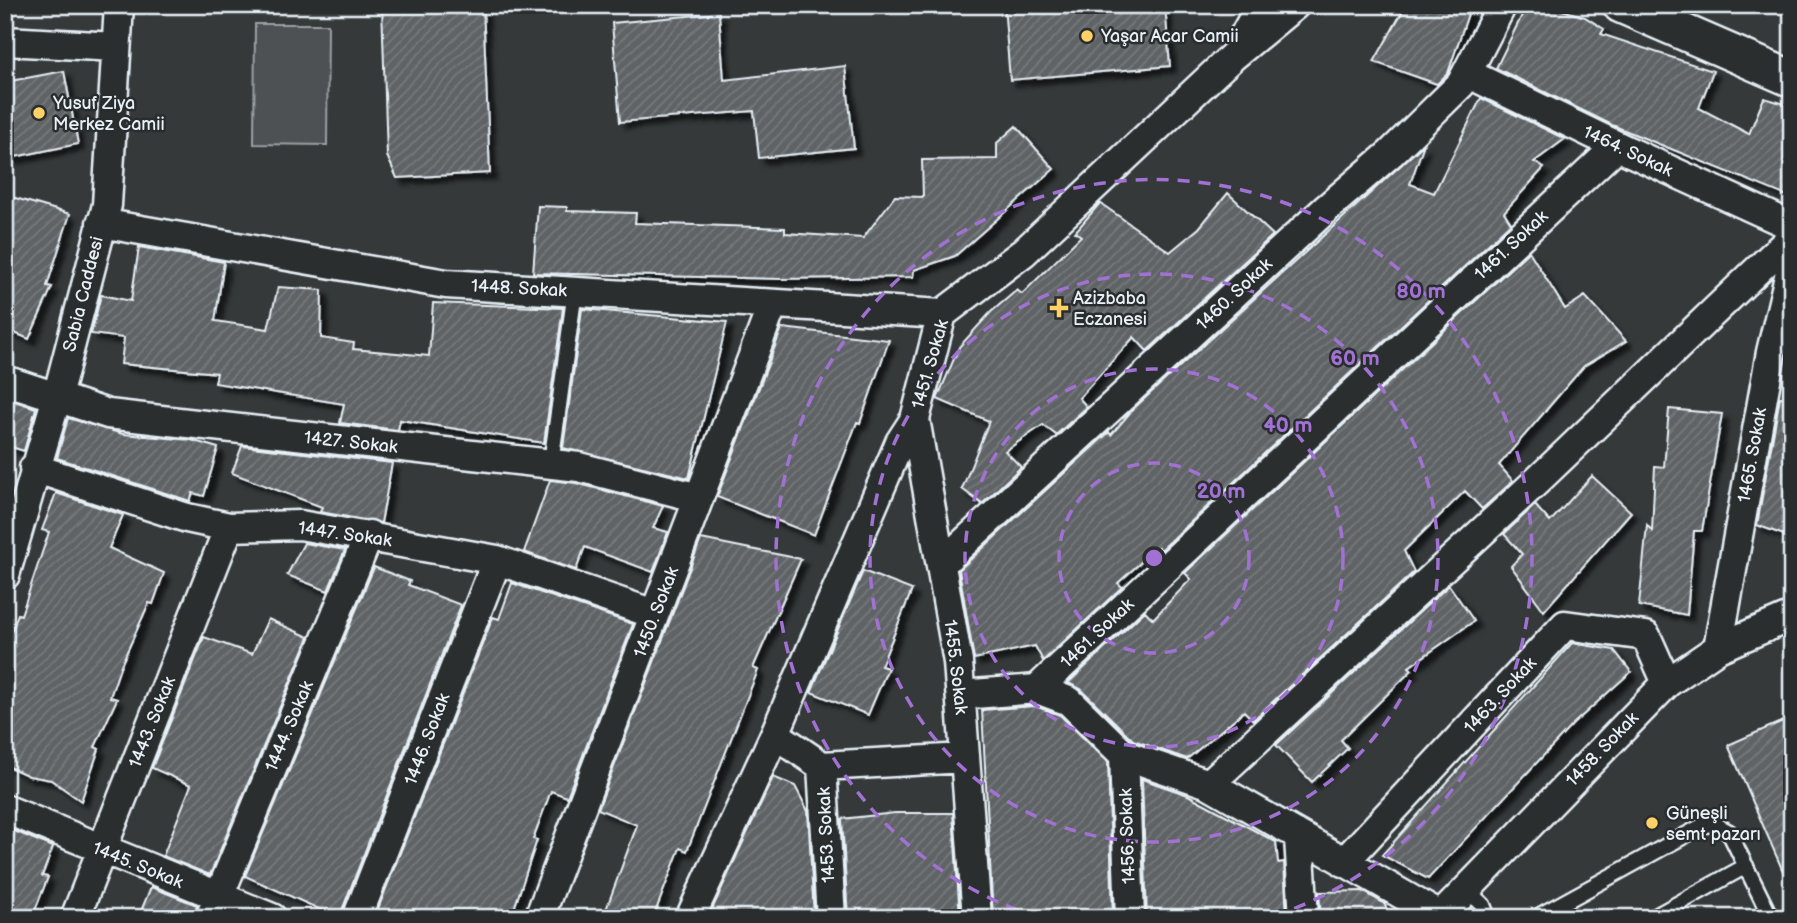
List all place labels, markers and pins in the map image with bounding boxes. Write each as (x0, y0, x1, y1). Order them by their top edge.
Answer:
place label: Yaşar Acar Camii (1100, 26, 1239, 47)
marker: Yaşar Acar Camii (1079, 28, 1095, 44)
place label: Yusuf Ziya Merkez Camii (52, 93, 165, 135)
marker: Yusuf Ziya Merkez Camii (31, 105, 47, 121)
place label: Azizbaba Eczanesi (1073, 288, 1147, 330)
marker: Azizbaba Eczanesi (1051, 300, 1067, 316)
centre of rings (1142, 546, 1166, 570)
place label: Güneşli semt pazarı (1666, 803, 1761, 845)
marker: Güneşli semt pazarı (1644, 815, 1660, 831)

